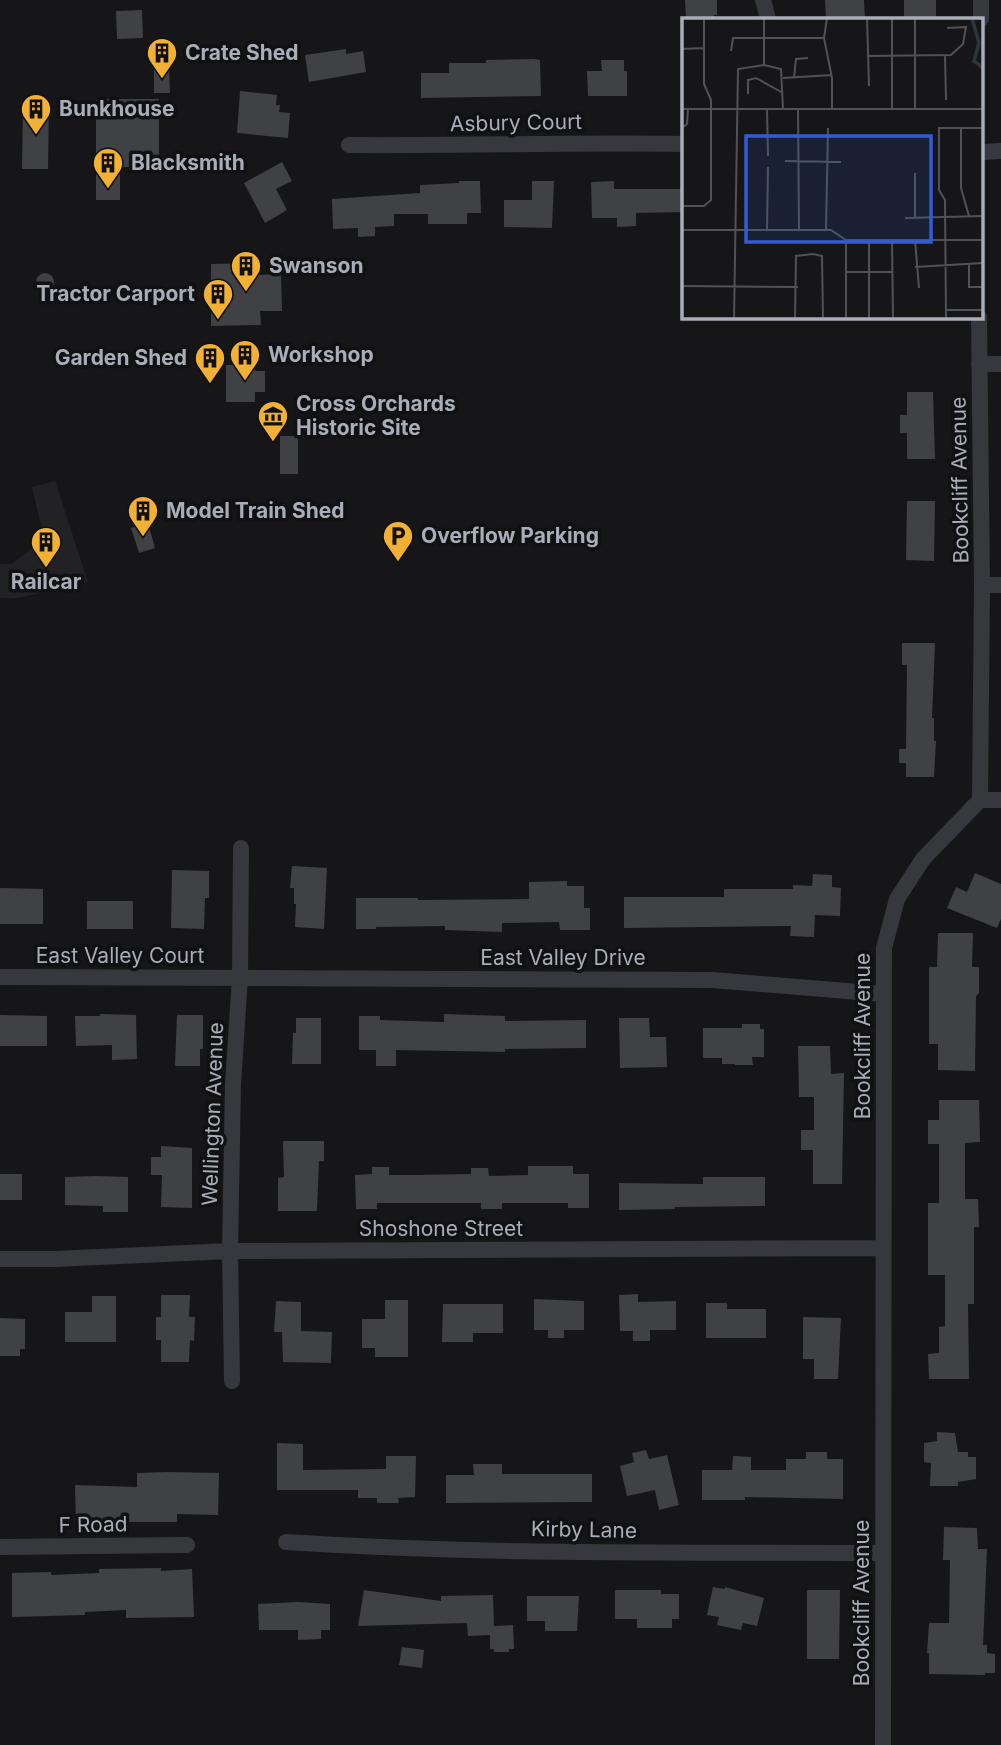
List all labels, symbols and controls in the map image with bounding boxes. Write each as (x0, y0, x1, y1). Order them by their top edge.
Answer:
inset map (682, 18, 984, 318)
building icon: Crate Shed (145, 36, 179, 80)
place label: Crate Shed (185, 40, 299, 65)
building icon: Bunkhouse (19, 92, 53, 136)
place label: Bunkhouse (59, 96, 175, 121)
street label: Asbury Court (450, 109, 582, 136)
building icon: Blacksmith (91, 146, 125, 190)
place label: Blacksmith (131, 150, 245, 175)
building icon: Swanson (229, 249, 263, 293)
place label: Swanson (269, 253, 364, 278)
building icon: Tractor Carport (201, 277, 235, 321)
place label: Tractor Carport (36, 281, 195, 306)
building icon: Workshop (228, 338, 262, 382)
building icon: Garden Shed (193, 341, 227, 385)
place label: Workshop (268, 342, 374, 367)
place label: Garden Shed (55, 345, 187, 370)
place label: Cross Orchards Historic Site (296, 391, 456, 440)
street label: Bookcliff Avenue (946, 397, 973, 563)
museum icon: Cross Orchards Historic Site (256, 399, 290, 443)
building icon: Model Train Shed (126, 494, 160, 538)
place label: Model Train Shed (166, 498, 344, 523)
parking icon: Overflow Parking (381, 519, 415, 563)
place label: Overflow Parking (421, 523, 599, 548)
building icon: Railcar (29, 525, 63, 569)
place label: Railcar (11, 569, 82, 594)
street label: East Valley Court (36, 943, 204, 968)
street label: East Valley Drive (480, 945, 646, 970)
street label: Bookcliff Avenue (850, 953, 875, 1119)
street label: Wellington Avenue (197, 1022, 228, 1206)
street label: Shoshone Street (359, 1216, 523, 1241)
street label: F Road (58, 1511, 128, 1538)
street label: Kirby Lane (531, 1516, 637, 1543)
street label: Bookcliff Avenue (849, 1520, 874, 1686)

